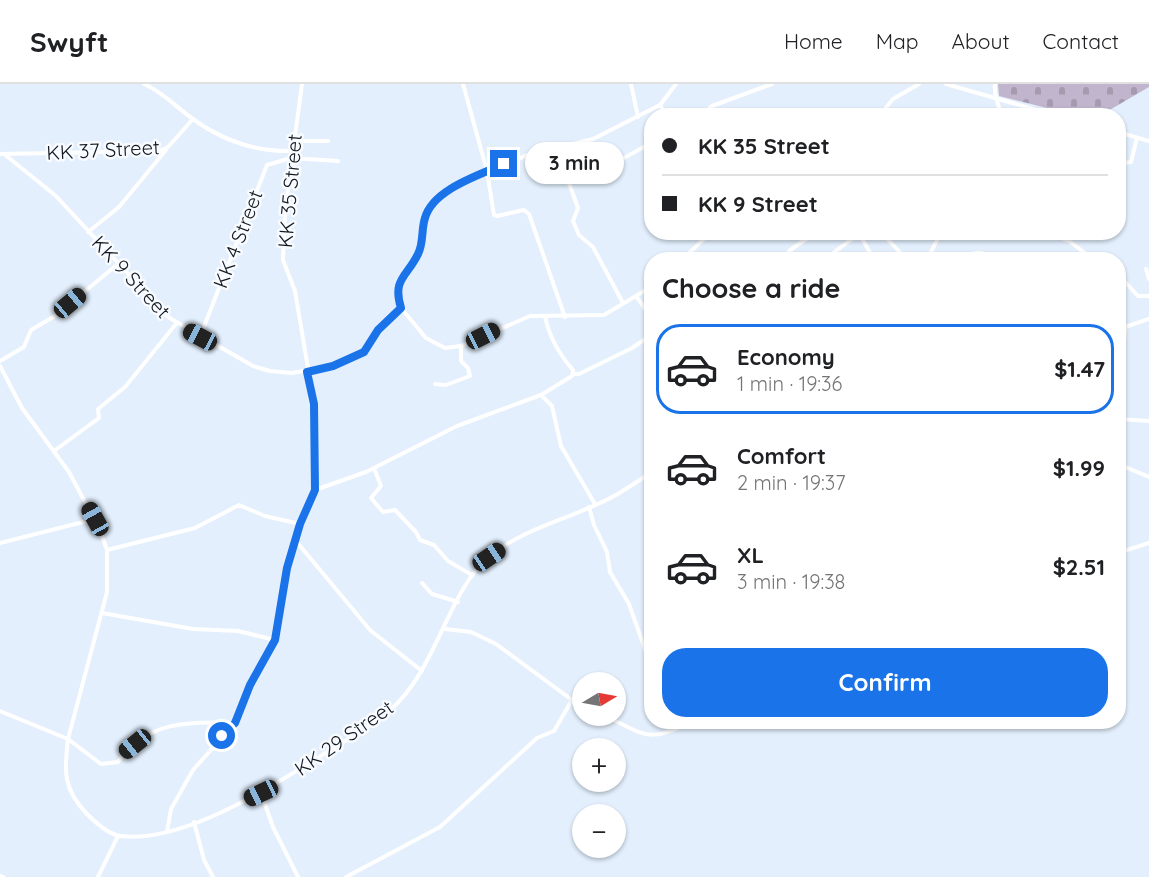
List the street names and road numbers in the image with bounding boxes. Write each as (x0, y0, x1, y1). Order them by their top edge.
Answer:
street label: KK 35 Street (272, 133, 307, 249)
street label: KK 37 Street (46, 134, 160, 165)
street label: KK 4 Street (207, 186, 268, 291)
street label: KK 9 Street (87, 230, 176, 323)
street label: KK 29 Street (290, 694, 398, 781)

